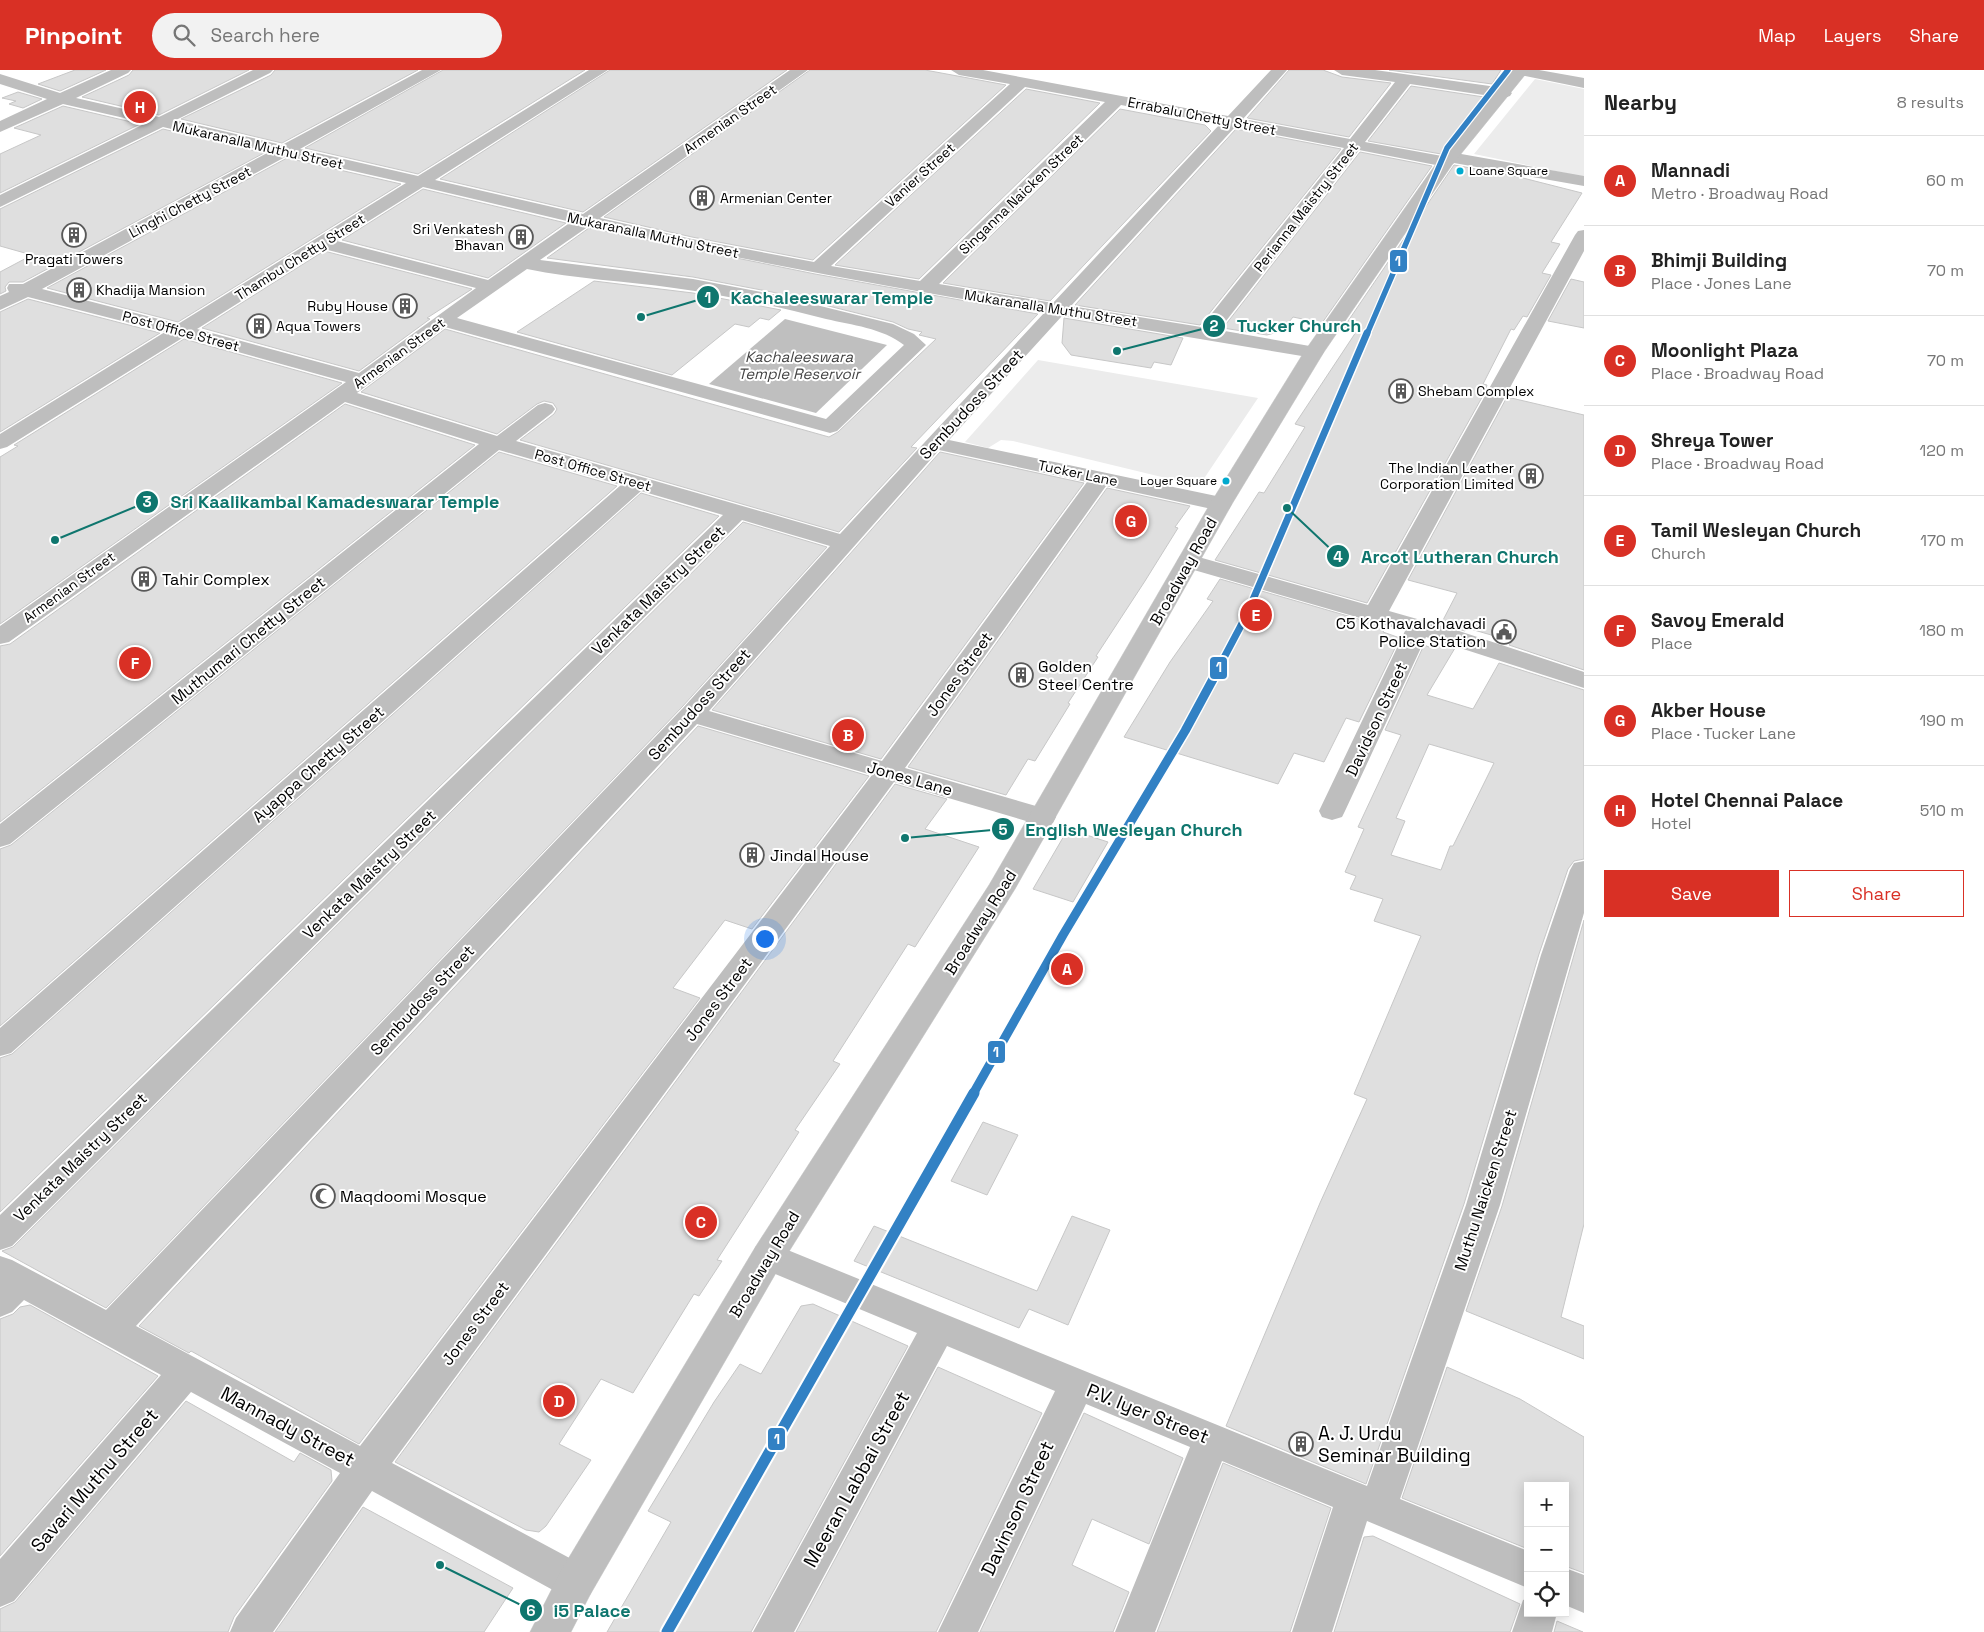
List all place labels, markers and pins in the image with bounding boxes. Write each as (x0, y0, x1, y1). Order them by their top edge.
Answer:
pin: H (124, 88, 156, 126)
place label: Loane Square (1469, 163, 1548, 179)
marker: Loane Square (1455, 166, 1465, 176)
building icon: Armenian Center (689, 185, 715, 211)
place label: Armenian Center (720, 189, 832, 207)
place label: Sri Venkatesh Bhavan (413, 220, 504, 254)
building icon: Pragati Towers (61, 222, 87, 248)
building icon: Sri Venkatesh Bhavan (508, 224, 534, 250)
place label: Pragati Towers (25, 250, 123, 268)
building icon: Khadija Mansion (66, 277, 92, 303)
place label: Khadija Mansion (96, 281, 205, 299)
callout: Kachaleeswarar Temple (695, 281, 944, 314)
building icon: Ruby House (392, 293, 418, 319)
place label: Ruby House (307, 297, 388, 315)
callout: Tucker Church (1201, 309, 1371, 342)
building icon: Aqua Towers (246, 313, 272, 339)
place label: Aqua Towers (276, 317, 361, 335)
building icon: Shebam Complex (1388, 378, 1414, 404)
place label: Shebam Complex (1418, 382, 1534, 400)
place label: The Indian Leather Corporation Limited (1380, 459, 1514, 493)
building icon: The Indian Leather Corporation Limited (1518, 463, 1544, 489)
place label: Loyer Square (1140, 473, 1217, 489)
marker: Loyer Square (1221, 476, 1231, 486)
callout: Sri Kaalikambal Kamadeswarar Temple (135, 486, 509, 519)
pin: G (1115, 502, 1147, 540)
callout: Arcot Lutheran Church (1326, 540, 1569, 573)
building icon: Tahir Complex (131, 566, 157, 592)
place label: Tahir Complex (162, 569, 270, 590)
pin: E (1240, 596, 1272, 634)
place label: C5 Kothavalchavadi Police Station (1336, 613, 1486, 652)
public building icon: C5 Kothavalchavadi Police Station (1491, 619, 1517, 645)
pin: F (119, 644, 151, 682)
place label: Golden Steel Centre (1038, 656, 1134, 695)
building icon: Golden Steel Centre (1008, 662, 1034, 688)
pin: B (832, 716, 864, 754)
callout: English Wesleyan Church (990, 813, 1253, 846)
building icon: Jindal House (739, 842, 765, 868)
place label: Jindal House (770, 845, 869, 866)
pin: A (1051, 950, 1083, 988)
mosque icon: Maqdoomi Mosque (310, 1183, 336, 1209)
place label: Maqdoomi Mosque (340, 1186, 487, 1207)
pin: C (685, 1203, 717, 1241)
pin: D (543, 1382, 575, 1420)
place label: A. J. Urdu Seminar Building (1318, 1421, 1471, 1468)
building icon: A. J. Urdu Seminar Building (1288, 1431, 1314, 1457)
callout: i5 Palace (518, 1594, 640, 1627)

